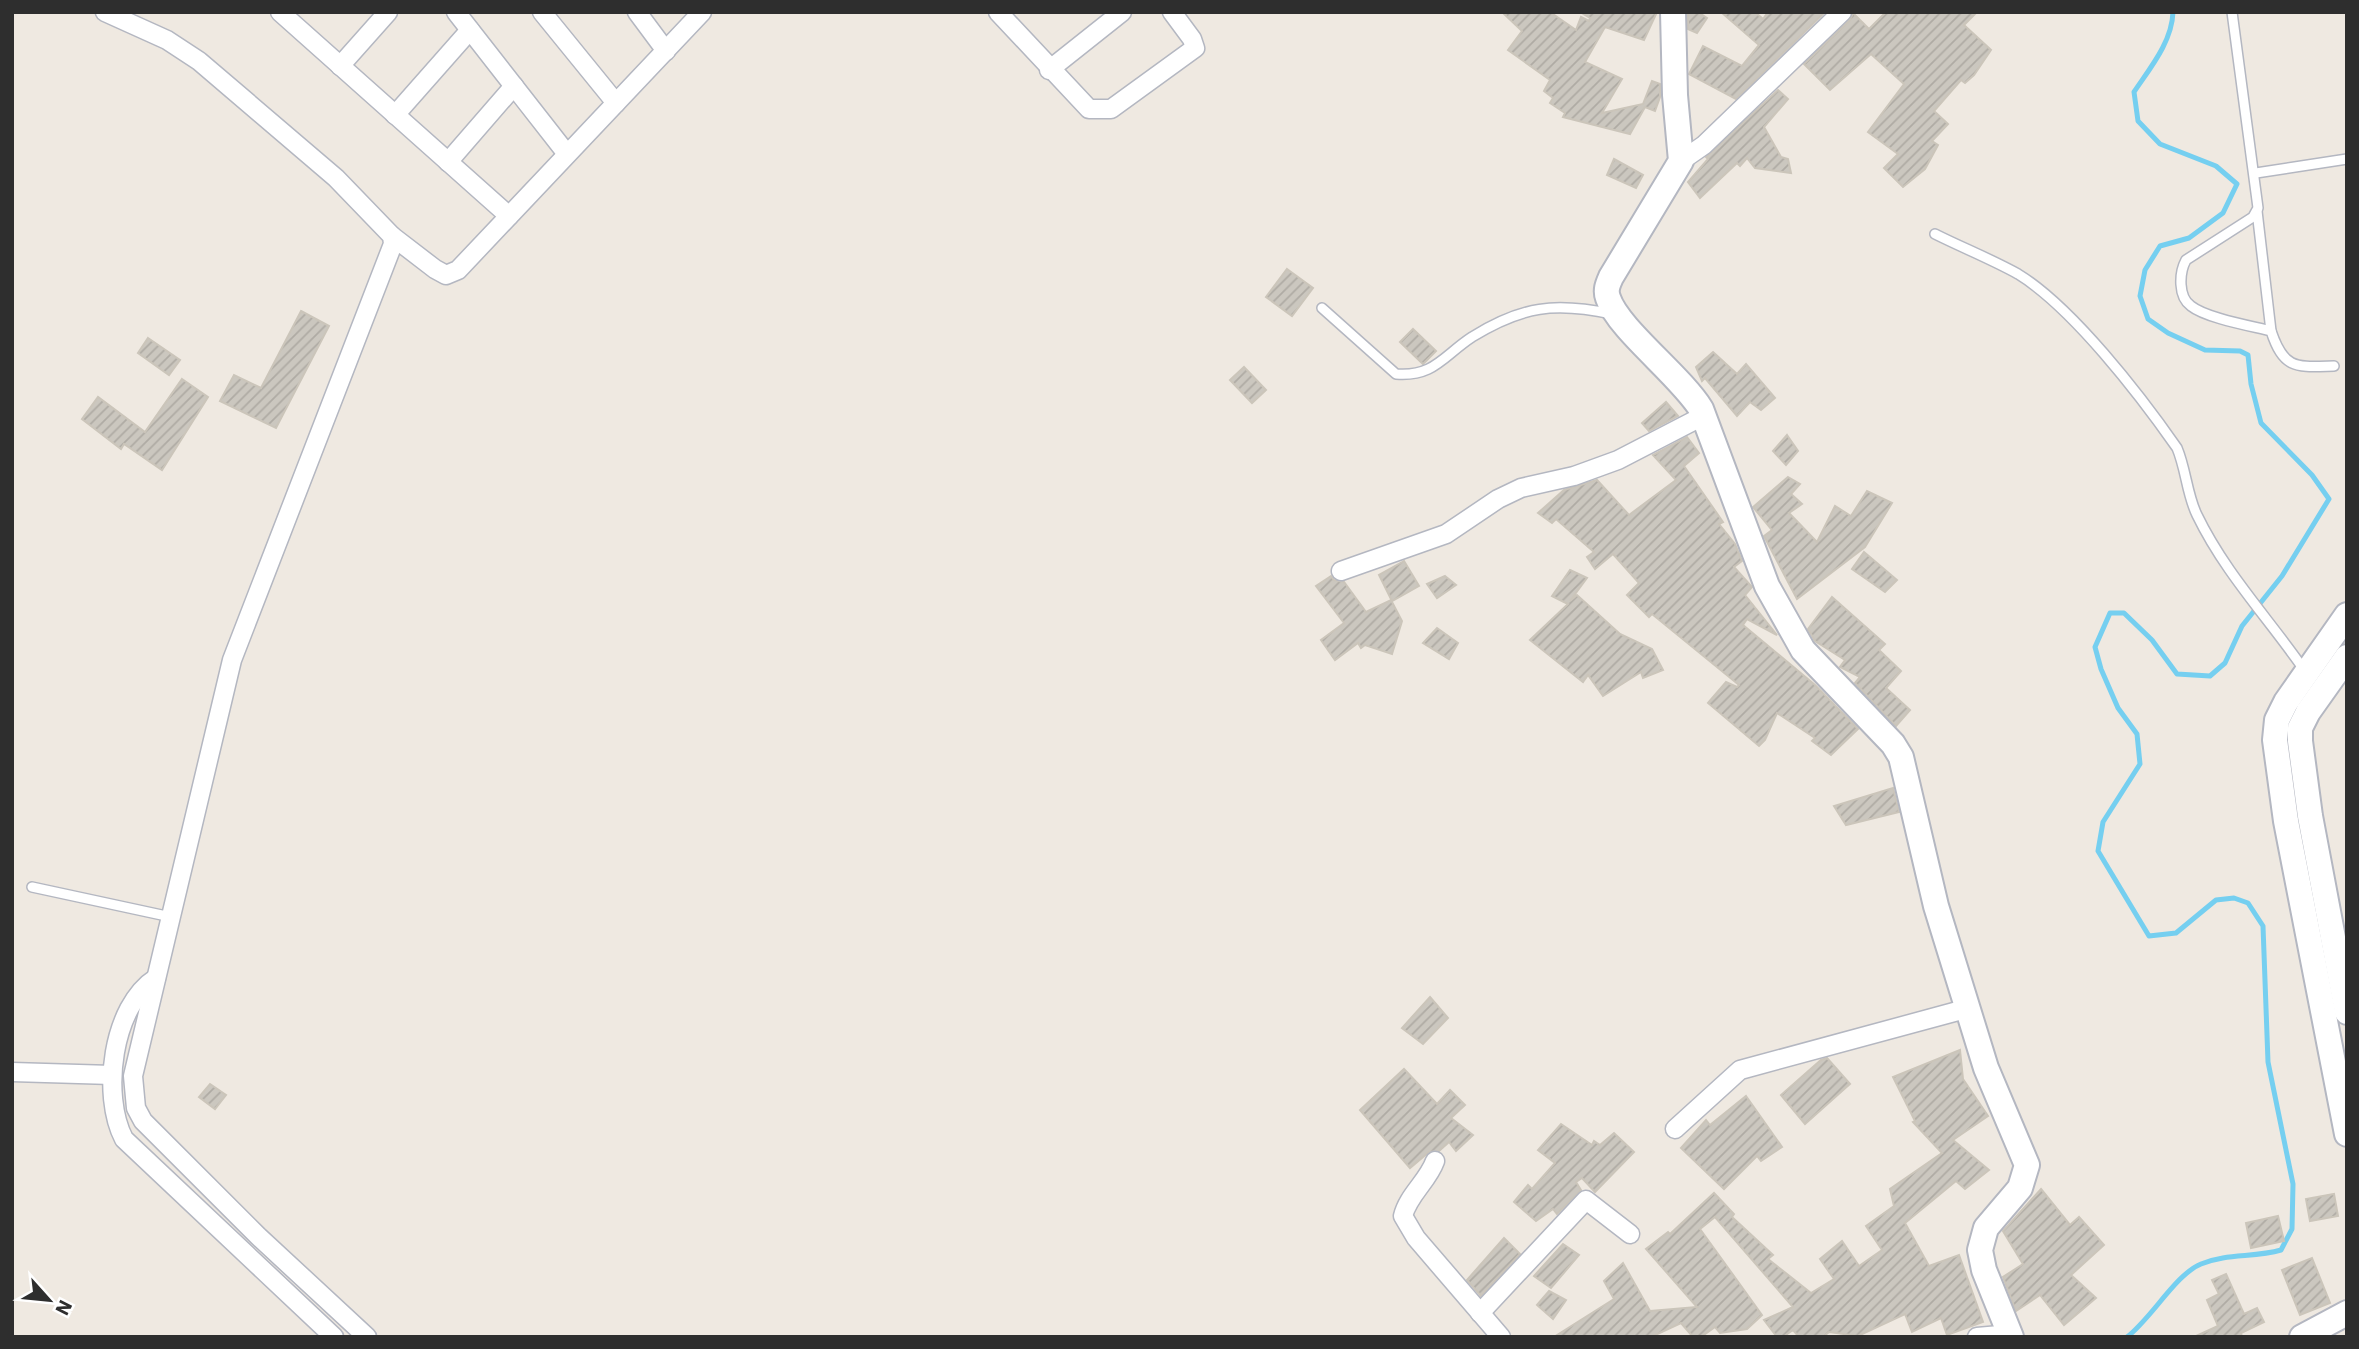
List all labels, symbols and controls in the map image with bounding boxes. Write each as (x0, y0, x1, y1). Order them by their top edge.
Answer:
north arrow (14, 1265, 84, 1335)
text: N (50, 1296, 78, 1319)

